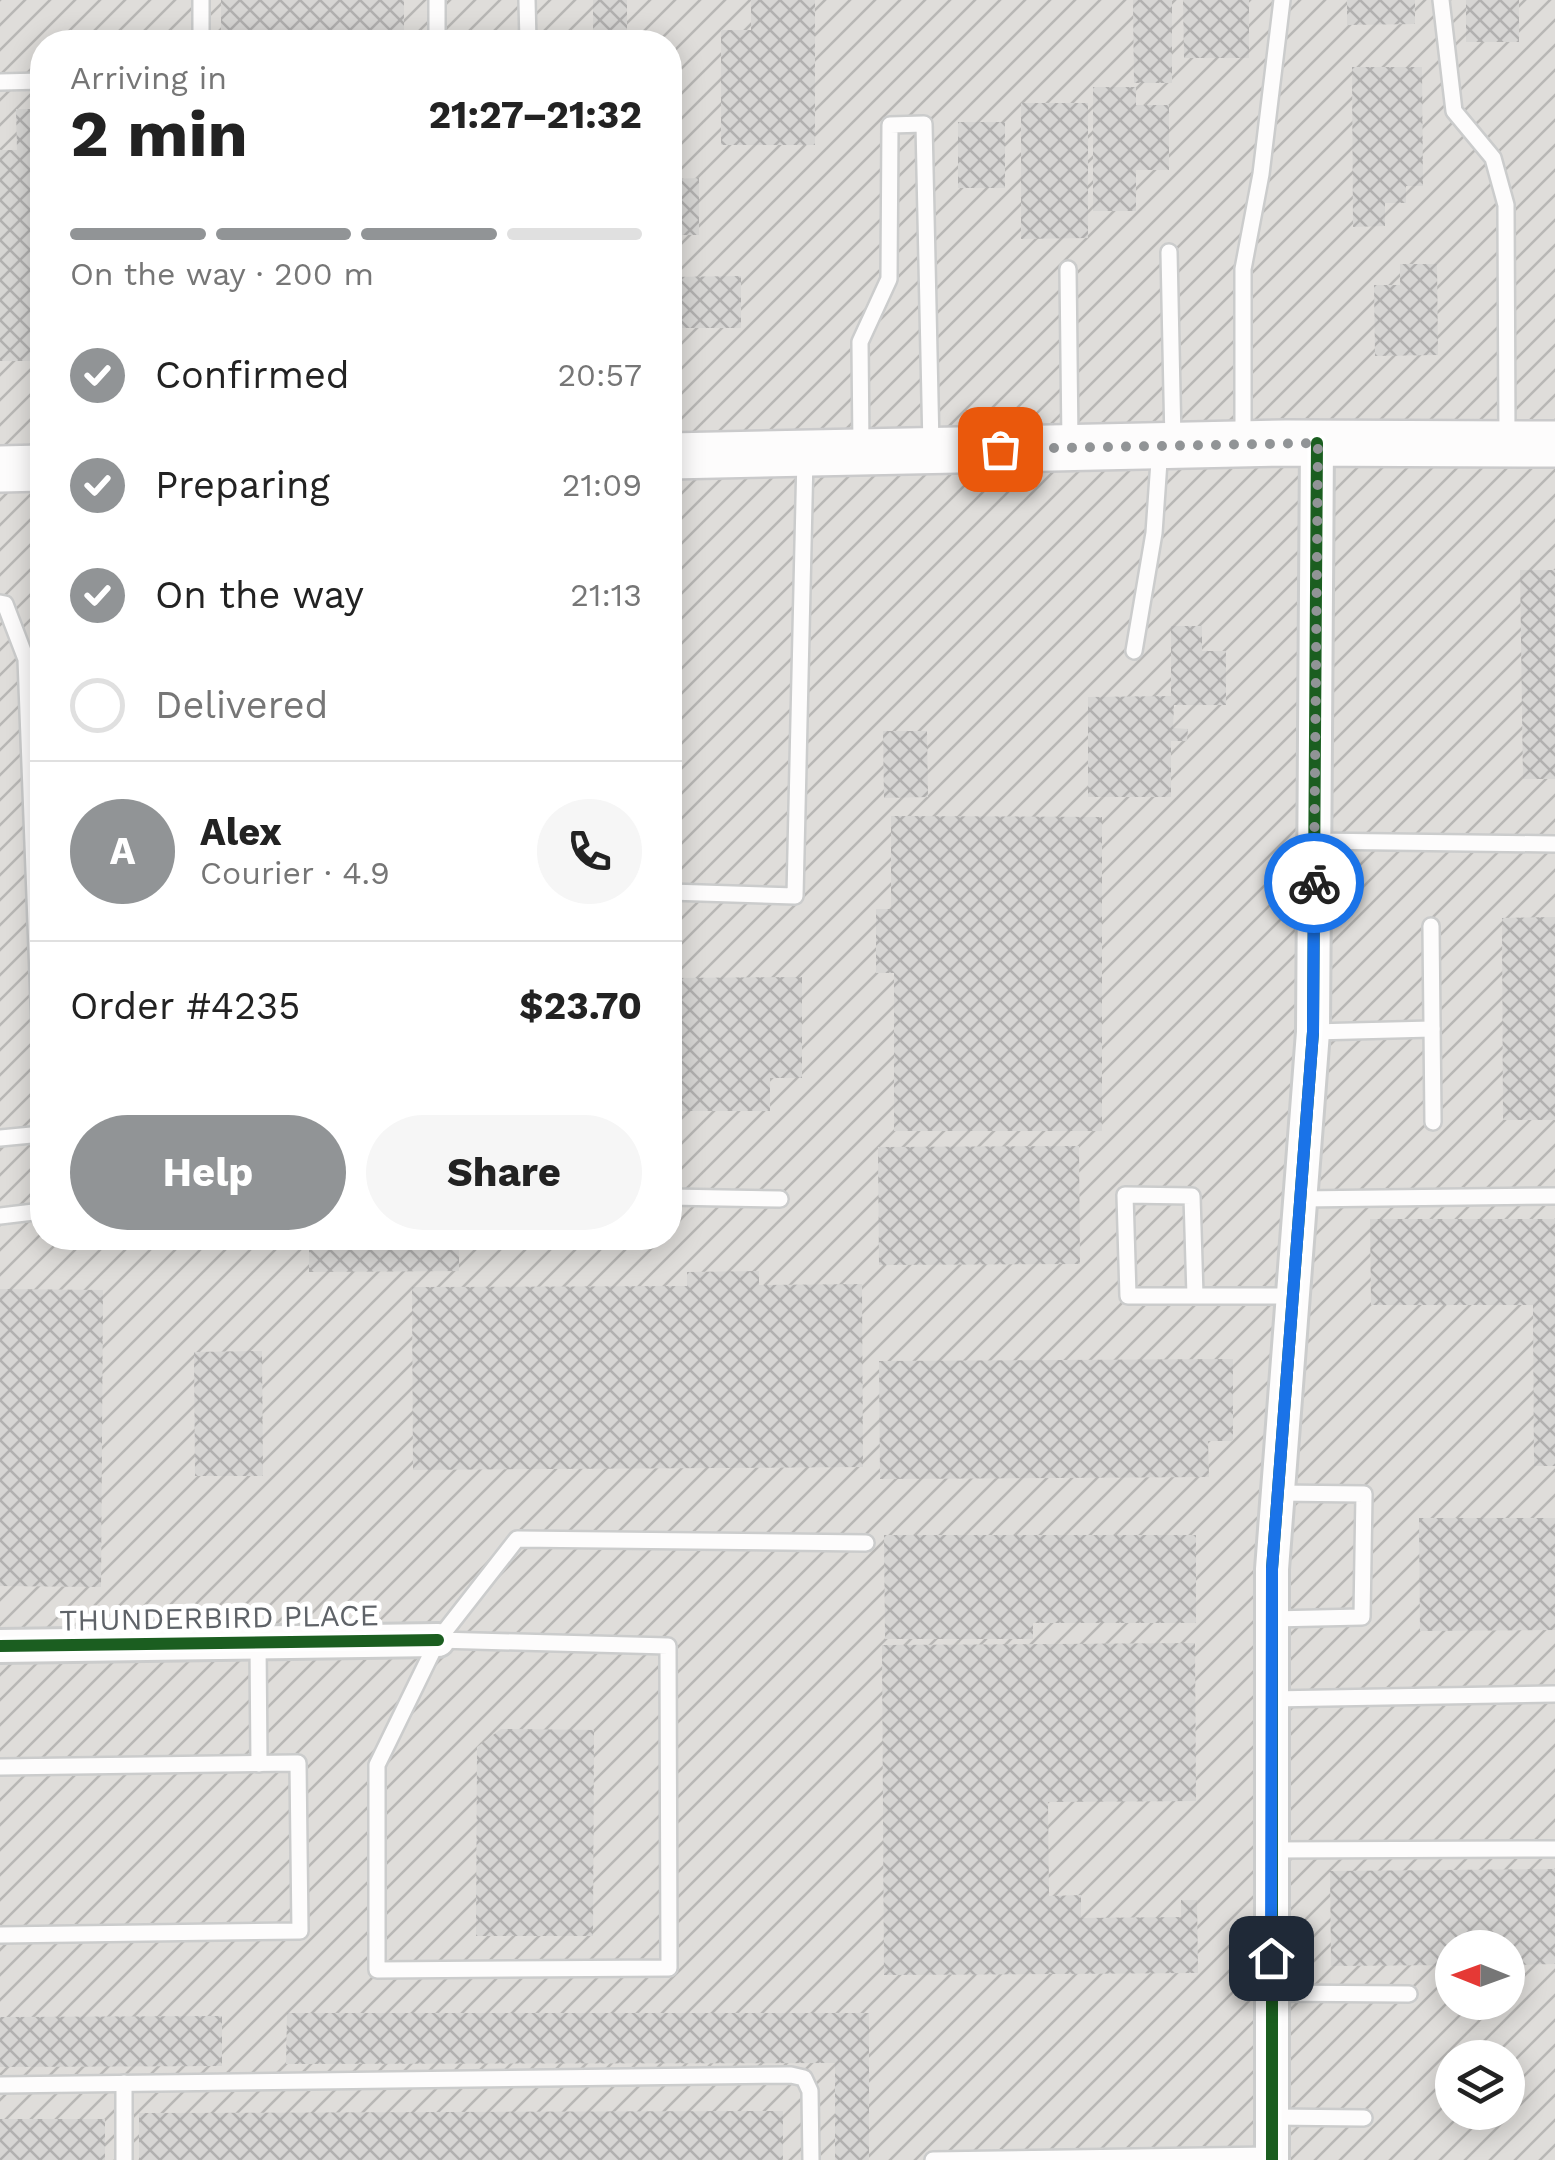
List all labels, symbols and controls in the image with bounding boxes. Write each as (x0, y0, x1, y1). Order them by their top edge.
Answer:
text: Arriving in (70, 59, 227, 97)
text: 21:27–21:32 (428, 93, 642, 137)
text: 2 min (70, 96, 248, 172)
text: On the way · 200 m (70, 255, 374, 293)
icon: check (70, 348, 125, 403)
text: Confirmed (155, 353, 350, 397)
text: 20:57 (557, 356, 642, 394)
pin (958, 407, 1043, 492)
icon: bag (973, 422, 1028, 477)
icon: check (70, 458, 125, 513)
text: Preparing (155, 463, 330, 507)
text: 21:09 (562, 466, 642, 504)
icon: check (70, 568, 125, 623)
text: On the way (155, 573, 364, 617)
text: 21:13 (570, 576, 642, 614)
text: Delivered (155, 683, 328, 727)
button: phone (537, 799, 642, 904)
text: Alex (200, 810, 282, 854)
text: A (110, 829, 135, 873)
courier (1264, 833, 1364, 933)
text: Courier · 4.9 (200, 854, 390, 892)
icon: bike (1287, 856, 1342, 911)
text: Order #4235 (70, 984, 300, 1028)
text: $23.70 (519, 984, 642, 1028)
button: Help (70, 1115, 346, 1230)
button: Share (366, 1115, 642, 1230)
street label: THUNDERBIRD PLACE (59, 1597, 379, 1638)
pin (1229, 1916, 1314, 2001)
north arrow (1435, 1930, 1525, 2020)
map controls (1435, 1930, 1525, 2130)
icon: home (1244, 1931, 1299, 1986)
button: layers (1435, 2040, 1525, 2130)

